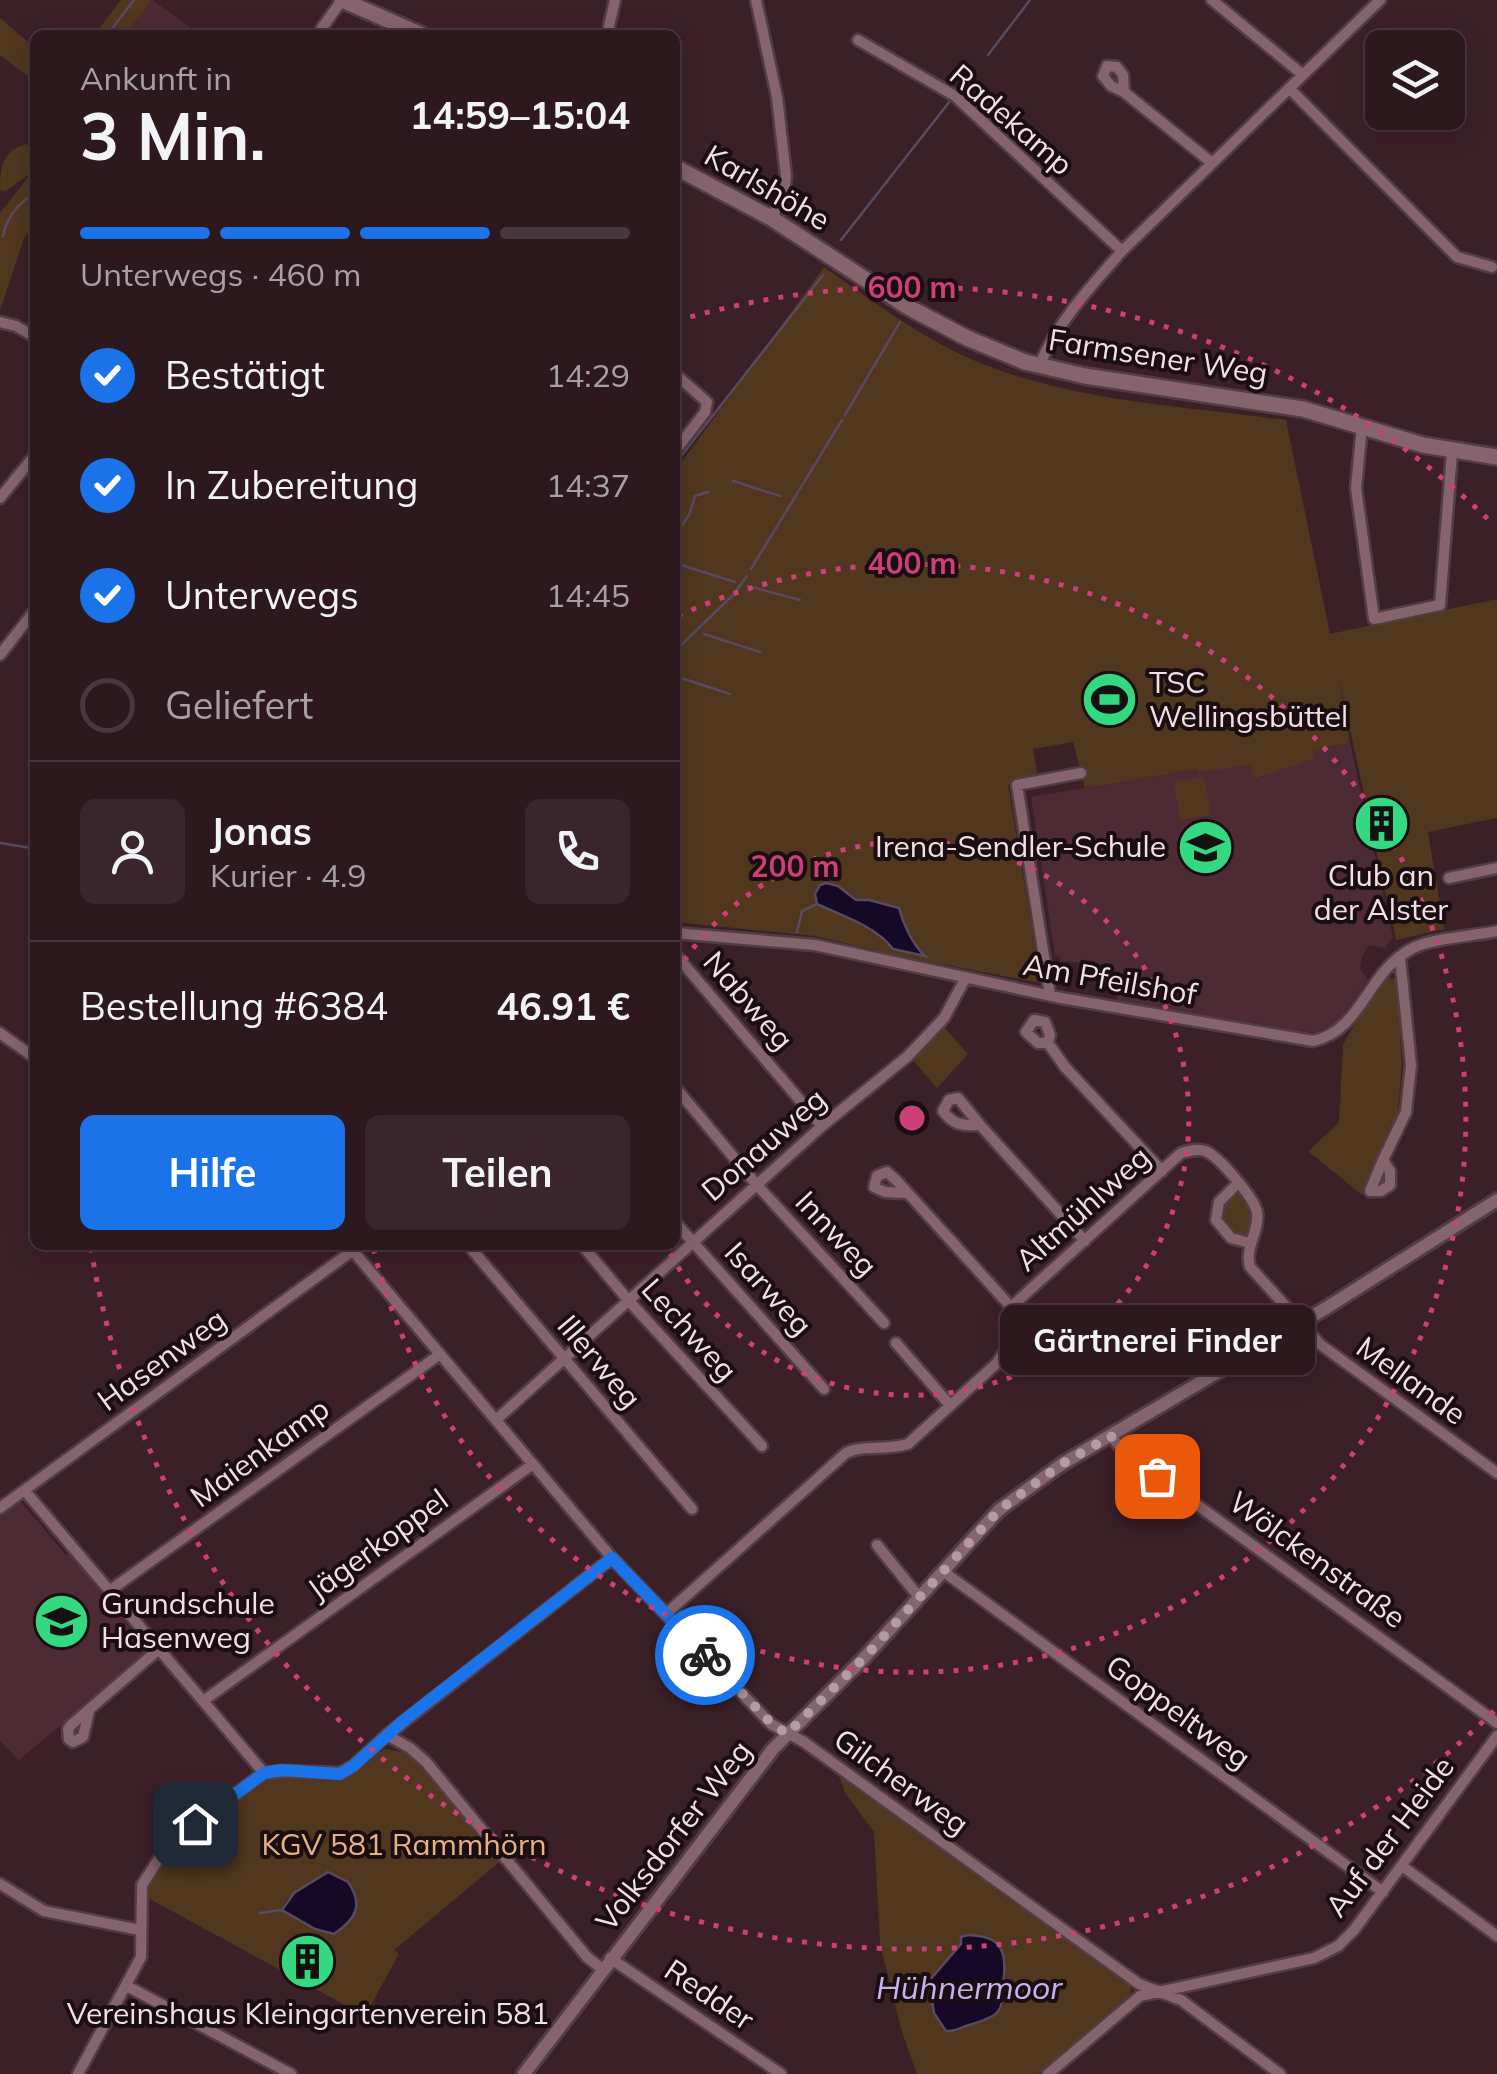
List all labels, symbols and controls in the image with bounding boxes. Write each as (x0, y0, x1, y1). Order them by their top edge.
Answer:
map controls (1365, 30, 1465, 130)
button: layers (1365, 30, 1465, 130)
street label: Radekamp (942, 55, 1081, 183)
text: Ankunft in (80, 58, 232, 98)
text: 14:59–15:04 (410, 91, 630, 139)
text: 3 Min. (80, 95, 266, 176)
street label: Karlshöhe (698, 136, 837, 238)
text: Unterwegs · 460 m (80, 254, 361, 294)
text: 600 m (867, 268, 957, 306)
street label: Farmsener Weg (1046, 320, 1270, 392)
icon: check (80, 348, 135, 403)
text: Bestätigt (165, 351, 325, 399)
text: 14:29 (546, 355, 630, 395)
icon: check (80, 458, 135, 513)
text: In Zubereitung (165, 461, 418, 509)
text: 14:37 (546, 465, 630, 505)
text: 400 m (867, 544, 957, 582)
icon: check (80, 568, 135, 623)
text: Unterwegs (165, 571, 359, 619)
text: 14:45 (546, 575, 630, 615)
place label: TSC Wellingsbüttel (1149, 663, 1348, 735)
sports icon: TSC Wellingsbüttel (1080, 670, 1140, 730)
text: Geliefert (165, 681, 313, 729)
building icon: Club an der Alster (1351, 794, 1411, 854)
button: person (80, 799, 185, 904)
button: phone (525, 799, 630, 904)
text: Jonas (210, 807, 312, 855)
school or university icon: Irena-Sendler-Schule (1175, 817, 1235, 877)
place label: Irena-Sendler-Schule (875, 827, 1166, 865)
text: 200 m (750, 847, 840, 885)
text: Kurier · 4.9 (210, 855, 366, 895)
place label: Club an der Alster (1314, 856, 1448, 928)
street label: Nabweg (696, 943, 802, 1058)
street label: Am Pfeilshof (1020, 945, 1201, 1013)
text: Bestellung #6384 (80, 982, 388, 1030)
text: 46.91 € (496, 982, 630, 1030)
street label: Donauweg (693, 1080, 833, 1209)
centre of rings (894, 1100, 930, 1136)
button: Hilfe (80, 1115, 345, 1230)
button: Teilen (365, 1115, 630, 1230)
street label: Altmühlweg (1007, 1138, 1158, 1279)
street label: Innweg (788, 1183, 886, 1284)
street label: Isarweg (717, 1234, 821, 1343)
street label: Lechweg (634, 1270, 746, 1389)
street label: Hasenweg (90, 1300, 233, 1419)
callout: Gärtnerei Finder (1000, 1306, 1314, 1376)
street label: Illerweg (550, 1307, 650, 1416)
text: Gärtnerei Finder (1033, 1320, 1282, 1360)
street label: Mellande (1349, 1328, 1474, 1433)
street label: Maienkamp (183, 1389, 336, 1515)
pin (1115, 1434, 1200, 1519)
icon: bag (1130, 1449, 1185, 1504)
street label: Jägerkoppel (300, 1480, 455, 1608)
street label: Wölckenstraße (1222, 1482, 1413, 1636)
place label: Grundschule Hasenweg (101, 1584, 275, 1656)
school or university icon: Grundschule Hasenweg (32, 1591, 92, 1651)
courier (655, 1605, 755, 1705)
icon: bike (678, 1628, 733, 1683)
street label: Goppeltweg (1099, 1646, 1258, 1776)
street label: Gilcherweg (827, 1720, 976, 1843)
street label: Volksdorfer Weg (587, 1733, 759, 1938)
street label: Auf der Heide (1317, 1749, 1462, 1924)
pin (153, 1782, 238, 1867)
icon: home (168, 1797, 223, 1852)
park label: KGV 581 Rammhörn (262, 1825, 546, 1863)
building icon: Vereinshaus Kleingartenverein 581 (278, 1932, 338, 1992)
street label: Redder (658, 1950, 762, 2038)
water label: Hühnermoor (876, 1967, 1063, 2007)
place label: Vereinshaus Kleingartenverein 581 (67, 1994, 549, 2032)

